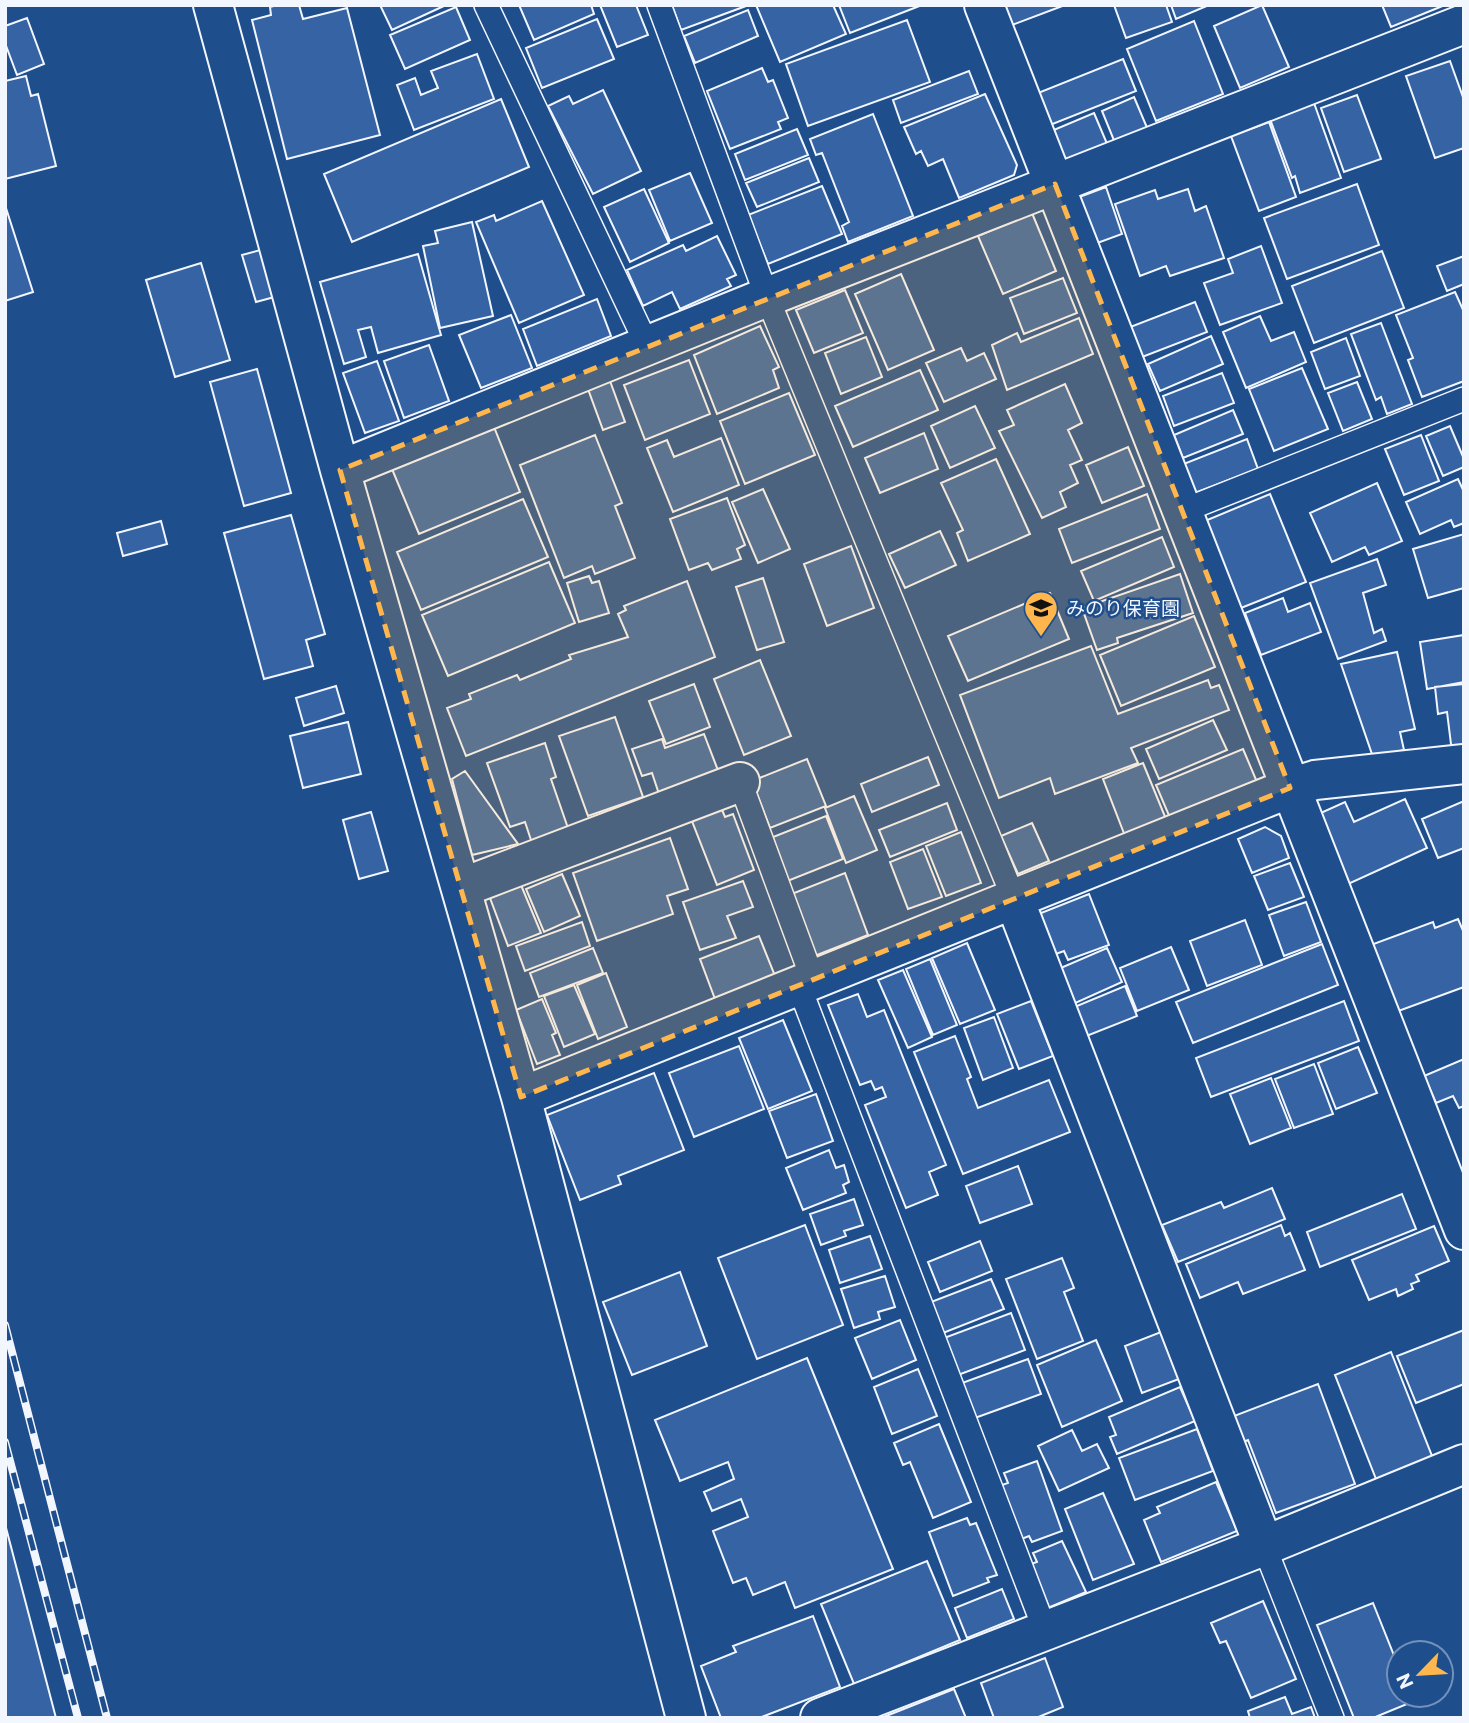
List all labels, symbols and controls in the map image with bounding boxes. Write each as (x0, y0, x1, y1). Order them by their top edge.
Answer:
school or university icon: みのり保育園 (1022, 589, 1060, 638)
place label: みのり保育園 (1066, 596, 1180, 619)
north arrow (1385, 1639, 1455, 1709)
text: N (1391, 1670, 1418, 1693)

